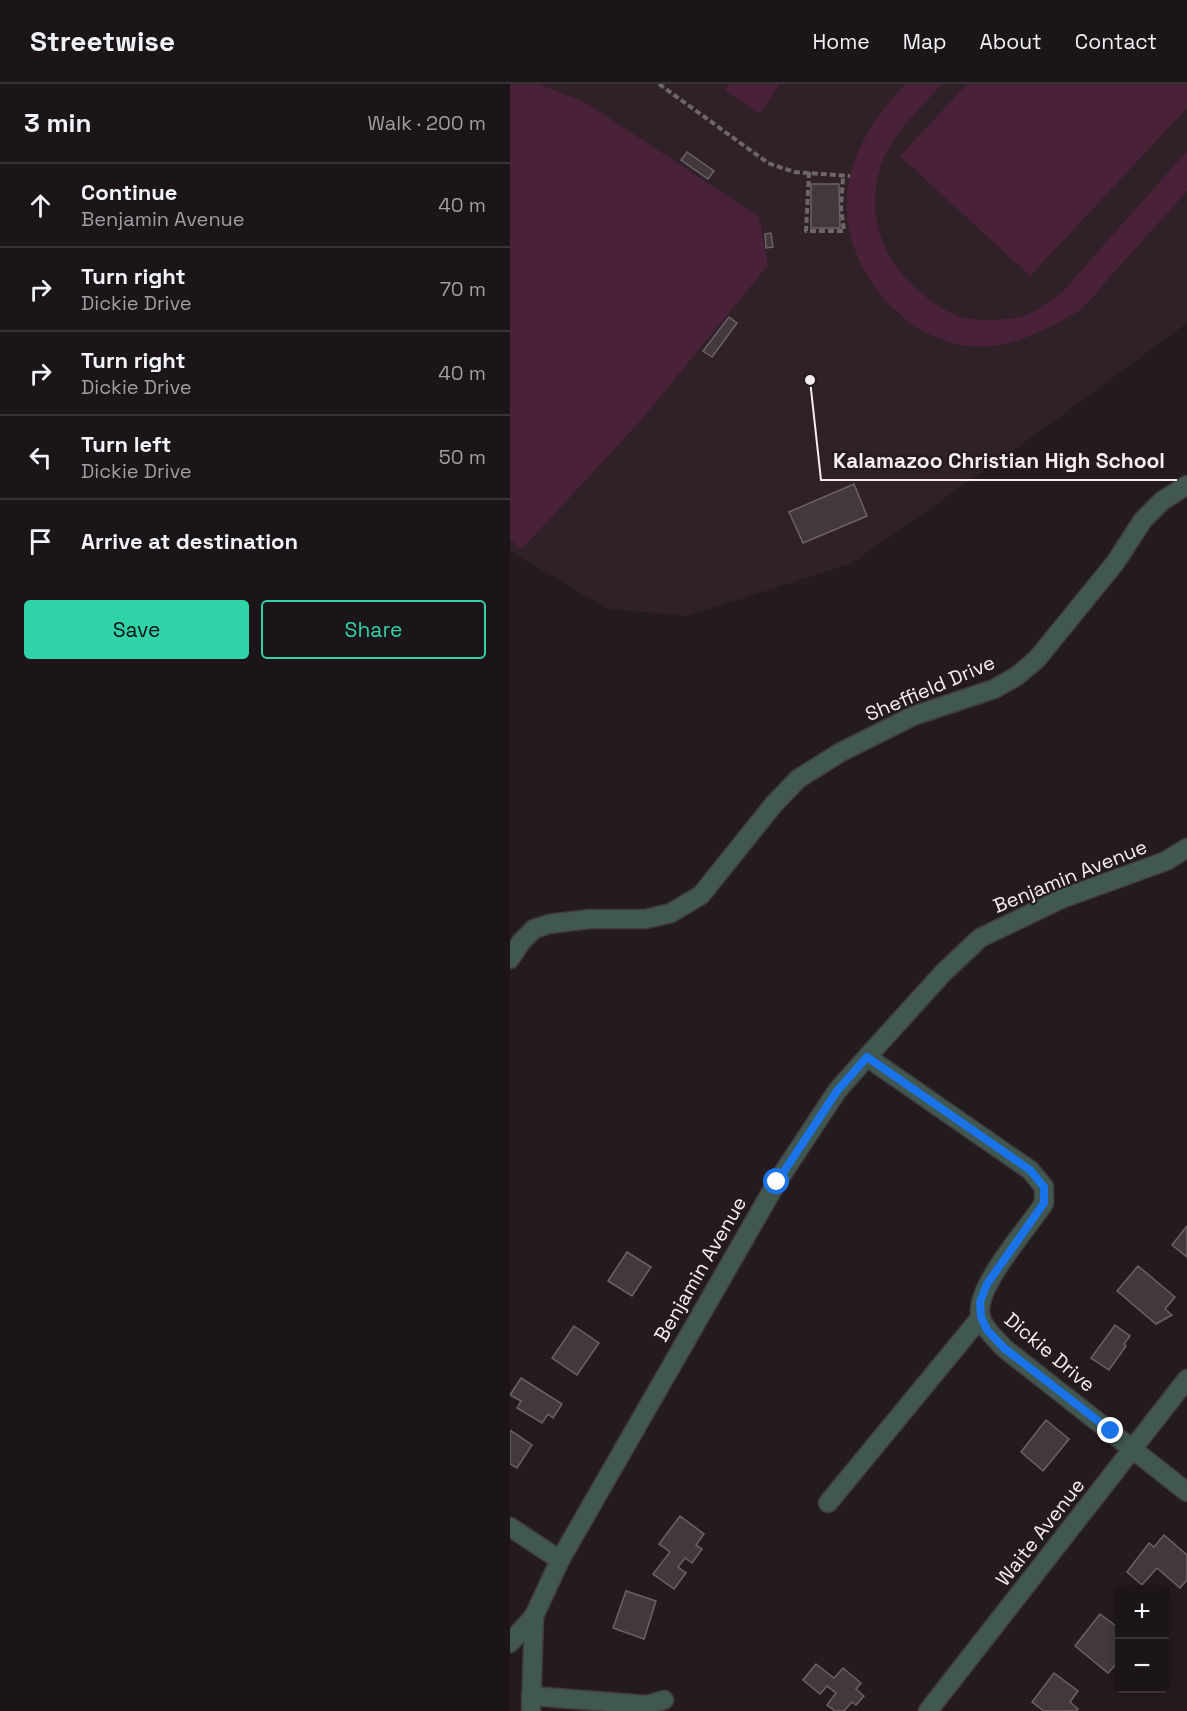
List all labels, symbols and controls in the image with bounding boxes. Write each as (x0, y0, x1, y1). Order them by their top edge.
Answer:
text: Streetwise (30, 23, 175, 59)
text: Home (812, 28, 870, 55)
text: Map (903, 28, 947, 55)
text: About (980, 28, 1042, 55)
text: Contact (1075, 28, 1157, 55)
text: 3 min (24, 106, 92, 140)
text: Walk · 200 m (367, 110, 486, 136)
text: Continue (81, 178, 177, 206)
icon: ahead (24, 189, 57, 222)
text: 40 m (438, 192, 486, 218)
text: Benjamin Avenue (81, 206, 245, 232)
text: Turn right (81, 262, 186, 290)
icon: right (24, 273, 57, 306)
text: 70 m (440, 276, 486, 302)
text: Dickie Drive (81, 290, 192, 316)
text: Turn right (81, 346, 186, 374)
icon: right (24, 357, 57, 390)
text: 40 m (438, 360, 486, 386)
text: Dickie Drive (81, 374, 192, 400)
text: Turn left (81, 430, 171, 458)
icon: left (24, 441, 57, 474)
callout: Kalamazoo Christian High School (821, 441, 1177, 480)
text: 50 m (439, 444, 486, 470)
text: Kalamazoo Christian High School (833, 447, 1165, 474)
text: Dickie Drive (81, 458, 192, 484)
icon: arrive (24, 525, 57, 558)
text: Arrive at destination (81, 527, 298, 555)
button: Save (24, 600, 249, 659)
button: Share (261, 600, 486, 659)
street label: Sheffield Drive (861, 649, 999, 727)
street label: Benjamin Avenue (989, 833, 1151, 919)
route start (763, 1168, 789, 1194)
street label: Benjamin Avenue (648, 1192, 752, 1346)
street label: Dickie Drive (999, 1306, 1101, 1398)
route end (1097, 1417, 1123, 1443)
street label: Waite Avenue (990, 1473, 1090, 1591)
map controls (1115, 1585, 1169, 1693)
button: + (1115, 1585, 1169, 1639)
button: − (1115, 1639, 1169, 1693)

